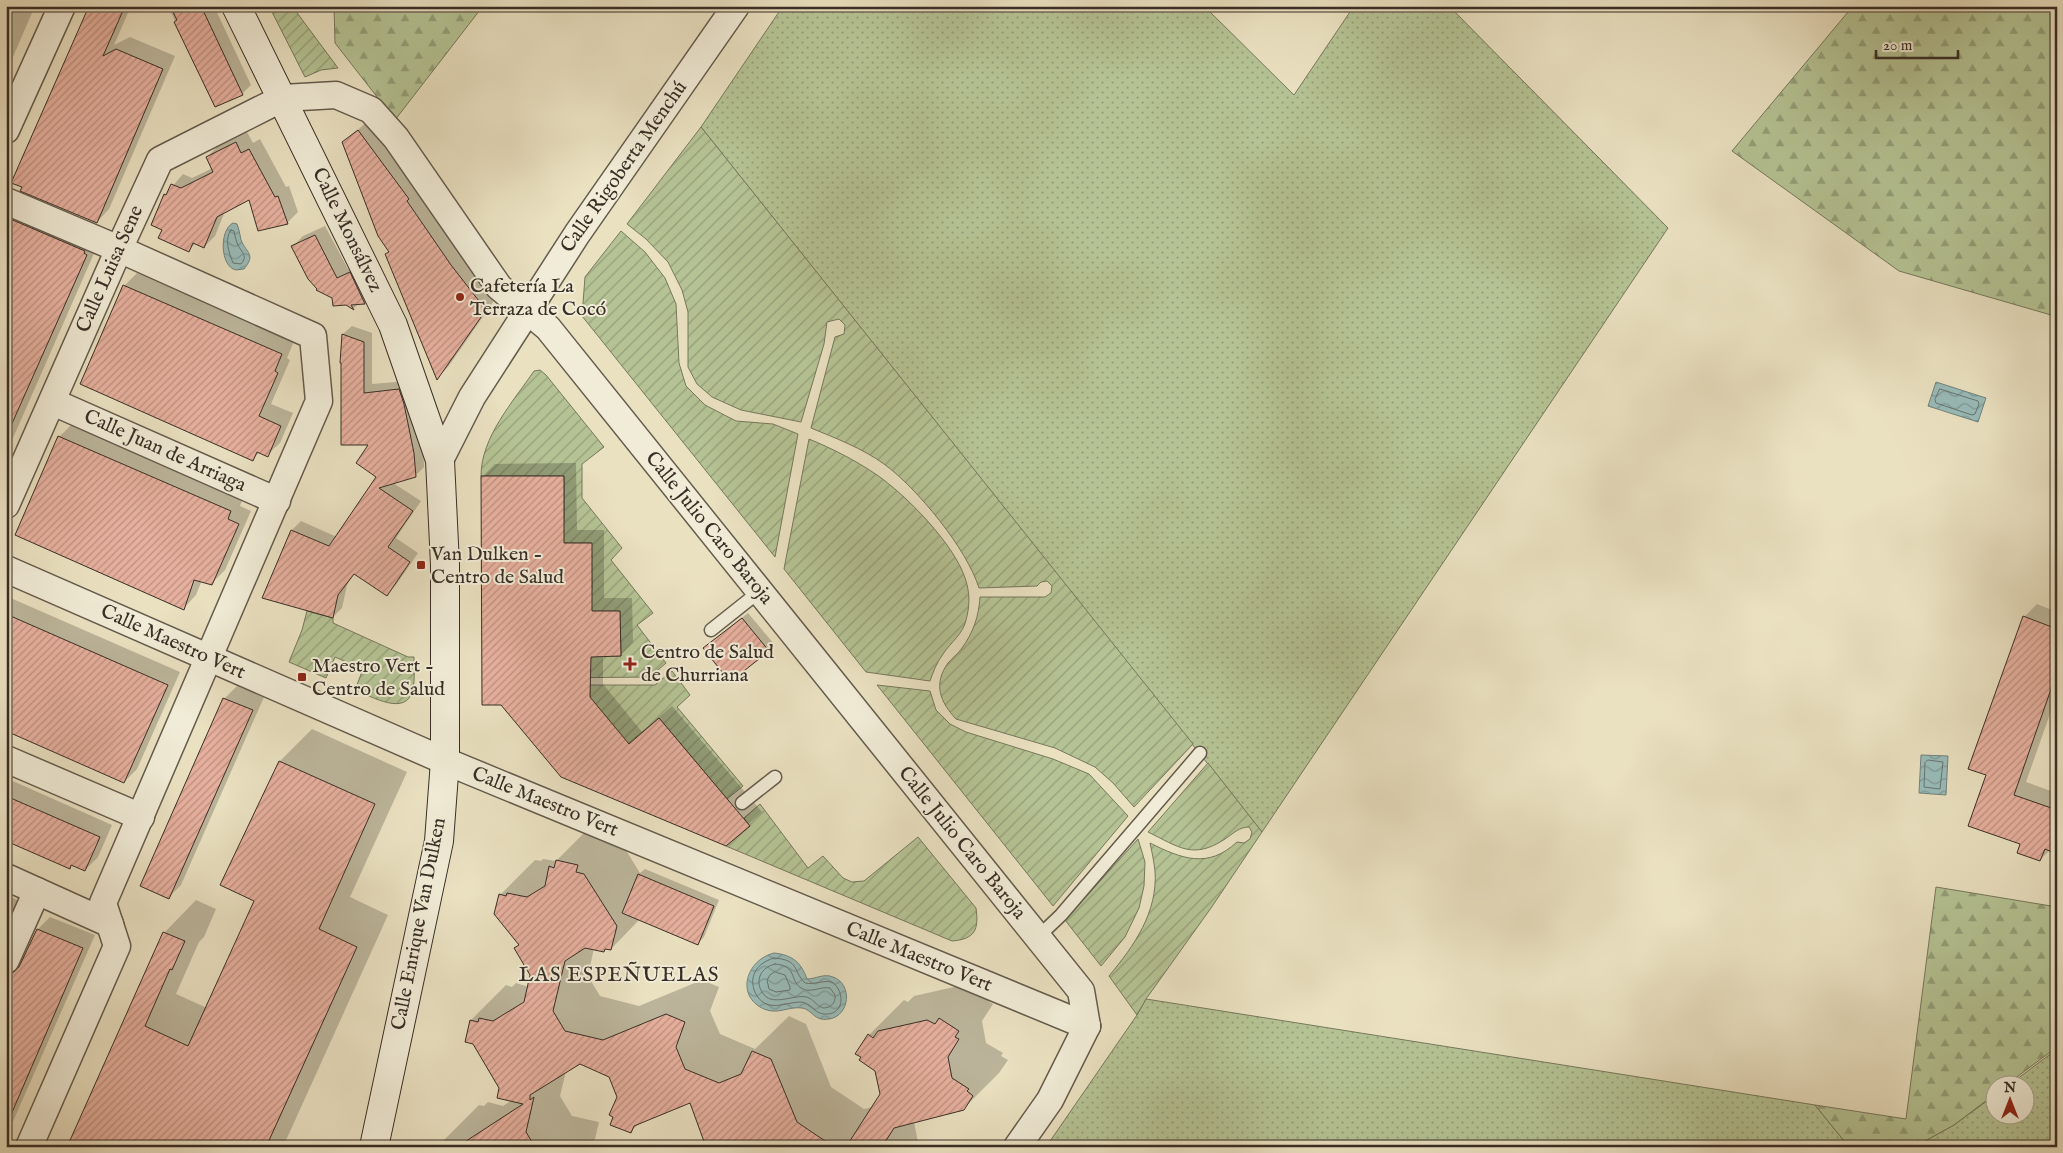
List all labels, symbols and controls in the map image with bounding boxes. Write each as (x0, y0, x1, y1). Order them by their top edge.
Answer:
scale bar (1876, 28, 1958, 60)
text: 20 m (1883, 36, 1913, 55)
street label: Calle Rigoberta Menchú (555, 76, 693, 258)
street label: Calle Monsálvez (306, 164, 388, 296)
street label: Calle Luisa Sene (71, 202, 149, 336)
place label: Cafetería La Terraza de Cocó (470, 274, 606, 322)
marker: Cafetería La Terraza de Cocó (454, 291, 466, 303)
street label: Calle Juan de Arriaga (80, 404, 250, 498)
street label: Calle Julio Caro Baroja (640, 446, 779, 610)
place label: Van Dulken - Centro de Salud (430, 542, 564, 590)
marker: Van Dulken - Centro de Salud (415, 559, 427, 571)
street label: Calle Maestro Vert (97, 599, 249, 685)
place label: Centro de Salud de Churriana (641, 640, 774, 688)
place label: Maestro Vert - Centro de Salud (312, 654, 445, 702)
marker: Centro de Salud de Churriana (623, 657, 637, 671)
marker: Maestro Vert - Centro de Salud (296, 671, 308, 683)
street label: Calle Maestro Vert (468, 761, 622, 843)
street label: Calle Julio Caro Baroja (893, 761, 1032, 925)
street label: Calle Enrique Van Dulken (386, 815, 452, 1032)
street label: Calle Maestro Vert (842, 916, 996, 998)
district label: LAS ESPEÑUELAS (519, 961, 719, 989)
north arrow (1986, 1076, 2036, 1126)
text: N (2003, 1079, 2016, 1097)

